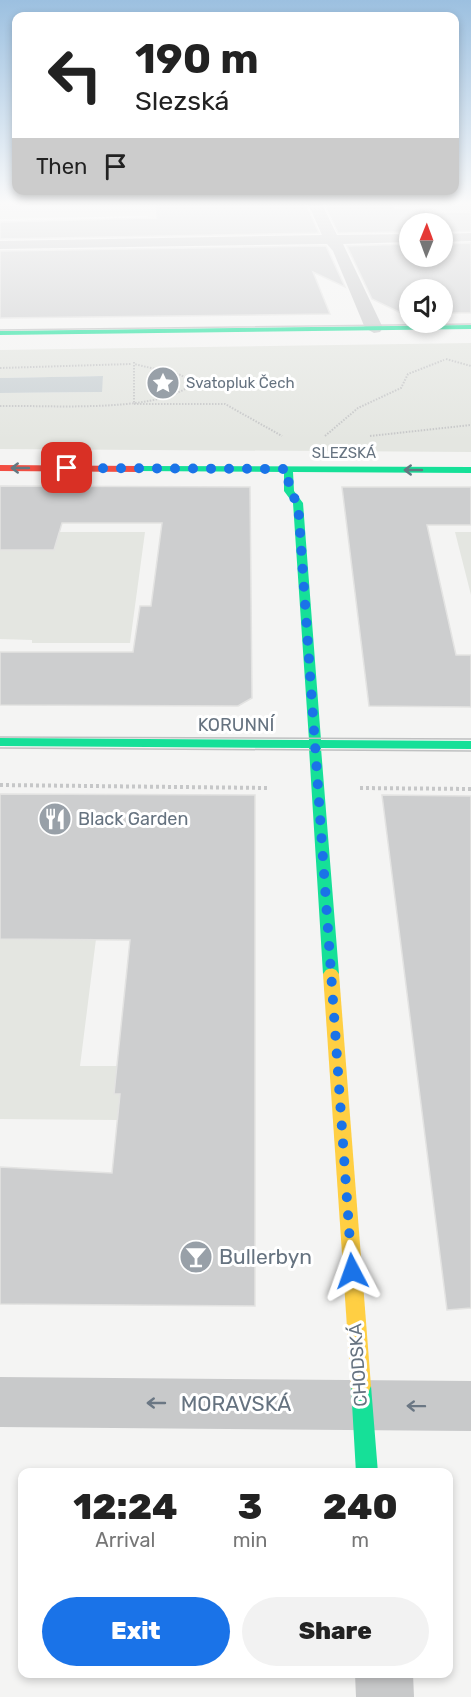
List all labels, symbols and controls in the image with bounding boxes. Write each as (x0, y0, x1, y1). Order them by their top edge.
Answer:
text: 190 m (135, 34, 259, 84)
icon: left (36, 36, 114, 114)
text: Slezská (135, 85, 230, 117)
icon: arrive (99, 150, 132, 183)
text: Then (36, 153, 87, 180)
north arrow (399, 213, 453, 267)
map controls (399, 213, 453, 333)
button: sound (399, 279, 453, 333)
place icon: Svatopluk Čech (145, 365, 181, 401)
place label: Svatopluk Čech (186, 374, 295, 392)
pin (41, 442, 92, 493)
street label: SLEZSKÁ (312, 444, 376, 462)
icon: arrive (50, 451, 83, 484)
one-way arrow (10, 462, 30, 474)
one-way arrow (403, 464, 423, 476)
street label: KORUNNÍ (198, 714, 275, 736)
restaurant icon: Black Garden (37, 801, 73, 837)
place label: Black Garden (78, 808, 188, 830)
bar icon: Bullerbyn (178, 1239, 214, 1275)
position arrow (320, 1239, 384, 1303)
place label: Bullerbyn (219, 1244, 312, 1269)
street label: CHODSKÁ (344, 1323, 372, 1407)
street label: MORAVSKÁ (181, 1391, 291, 1416)
one-way arrow (146, 1398, 166, 1409)
one-way arrow (407, 1400, 427, 1411)
text: 12:24 (73, 1485, 177, 1528)
text: 3 (238, 1485, 262, 1528)
text: 240 (323, 1485, 398, 1528)
text: Arrival (95, 1528, 155, 1552)
text: min (233, 1528, 267, 1552)
text: m (351, 1528, 369, 1552)
button: Exit (42, 1597, 230, 1666)
button: Share (242, 1597, 429, 1666)

